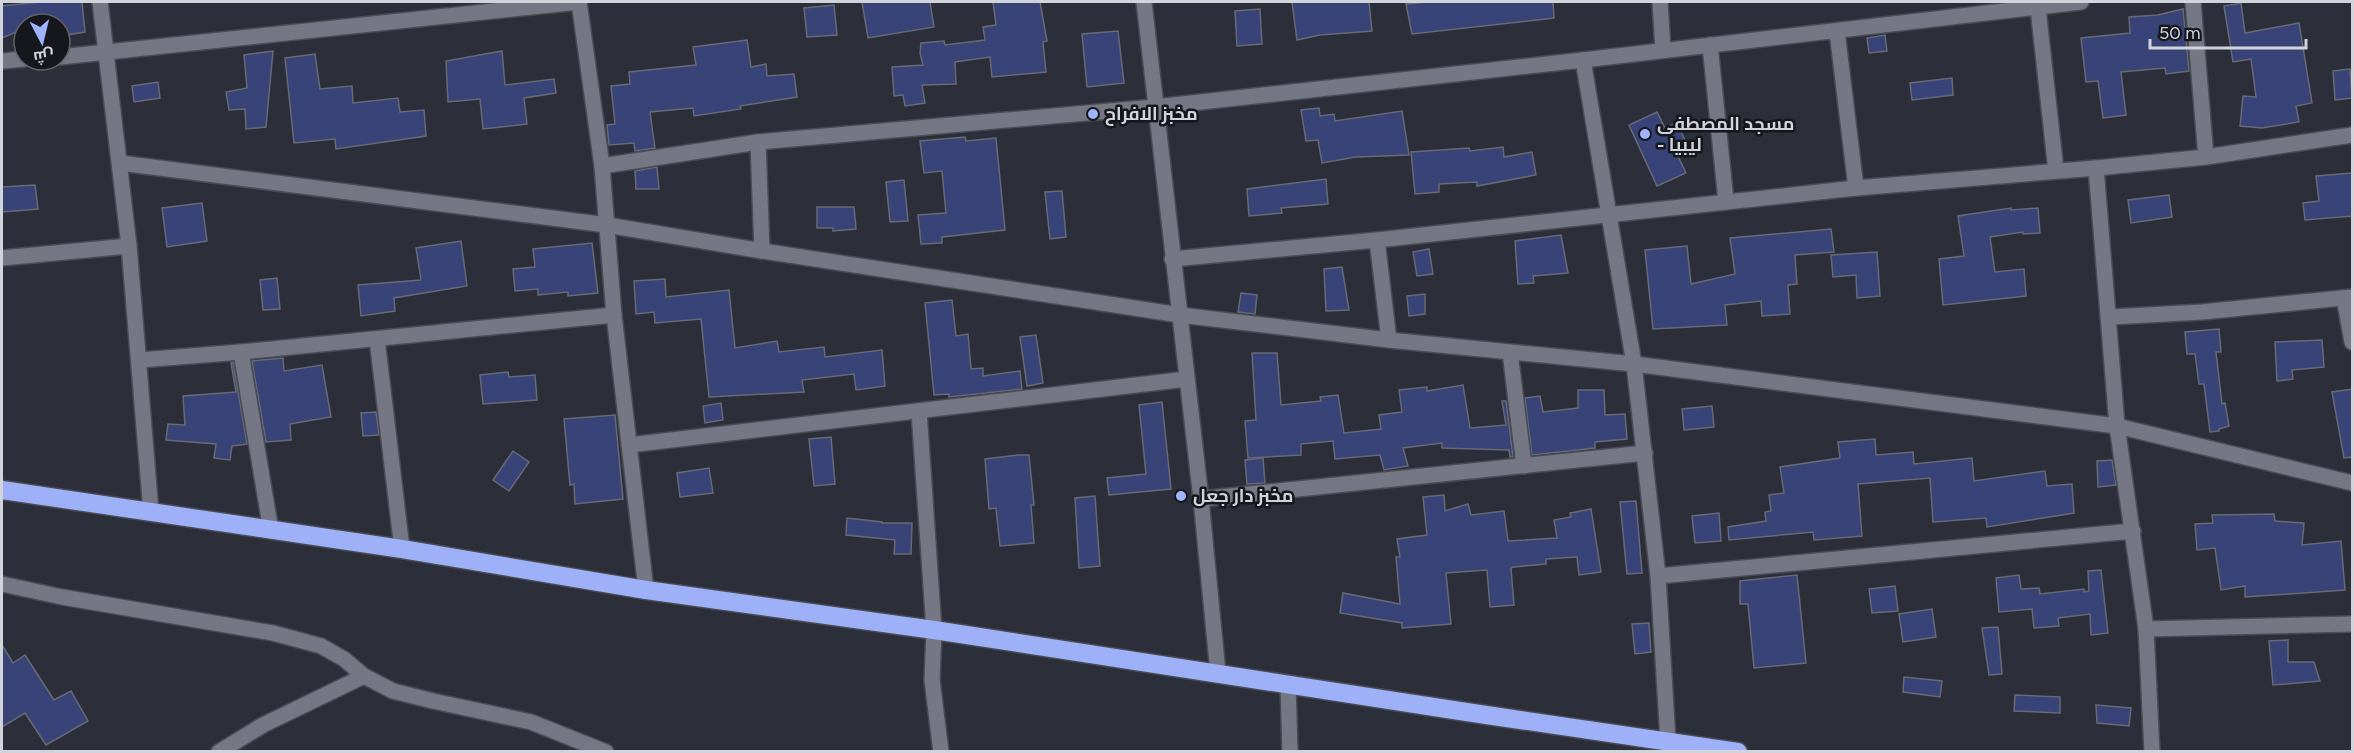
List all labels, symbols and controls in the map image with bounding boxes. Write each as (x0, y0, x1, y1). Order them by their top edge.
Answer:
north arrow (12, 12, 72, 72)
scale bar (2150, 12, 2306, 50)
text: 50 m (2159, 22, 2201, 44)
text: ش (32, 46, 55, 67)
place label: مخبز الافراح (1105, 103, 1198, 126)
marker: مخبز الافراح (1086, 107, 1100, 121)
place label: مسجد المصطفى - ليبيا (1657, 113, 1794, 156)
marker: مسجد المصطفى - ليبيا (1638, 127, 1652, 141)
place label: مخبز دار جعل (1193, 485, 1293, 507)
marker: مخبز دار جعل (1174, 489, 1188, 503)

